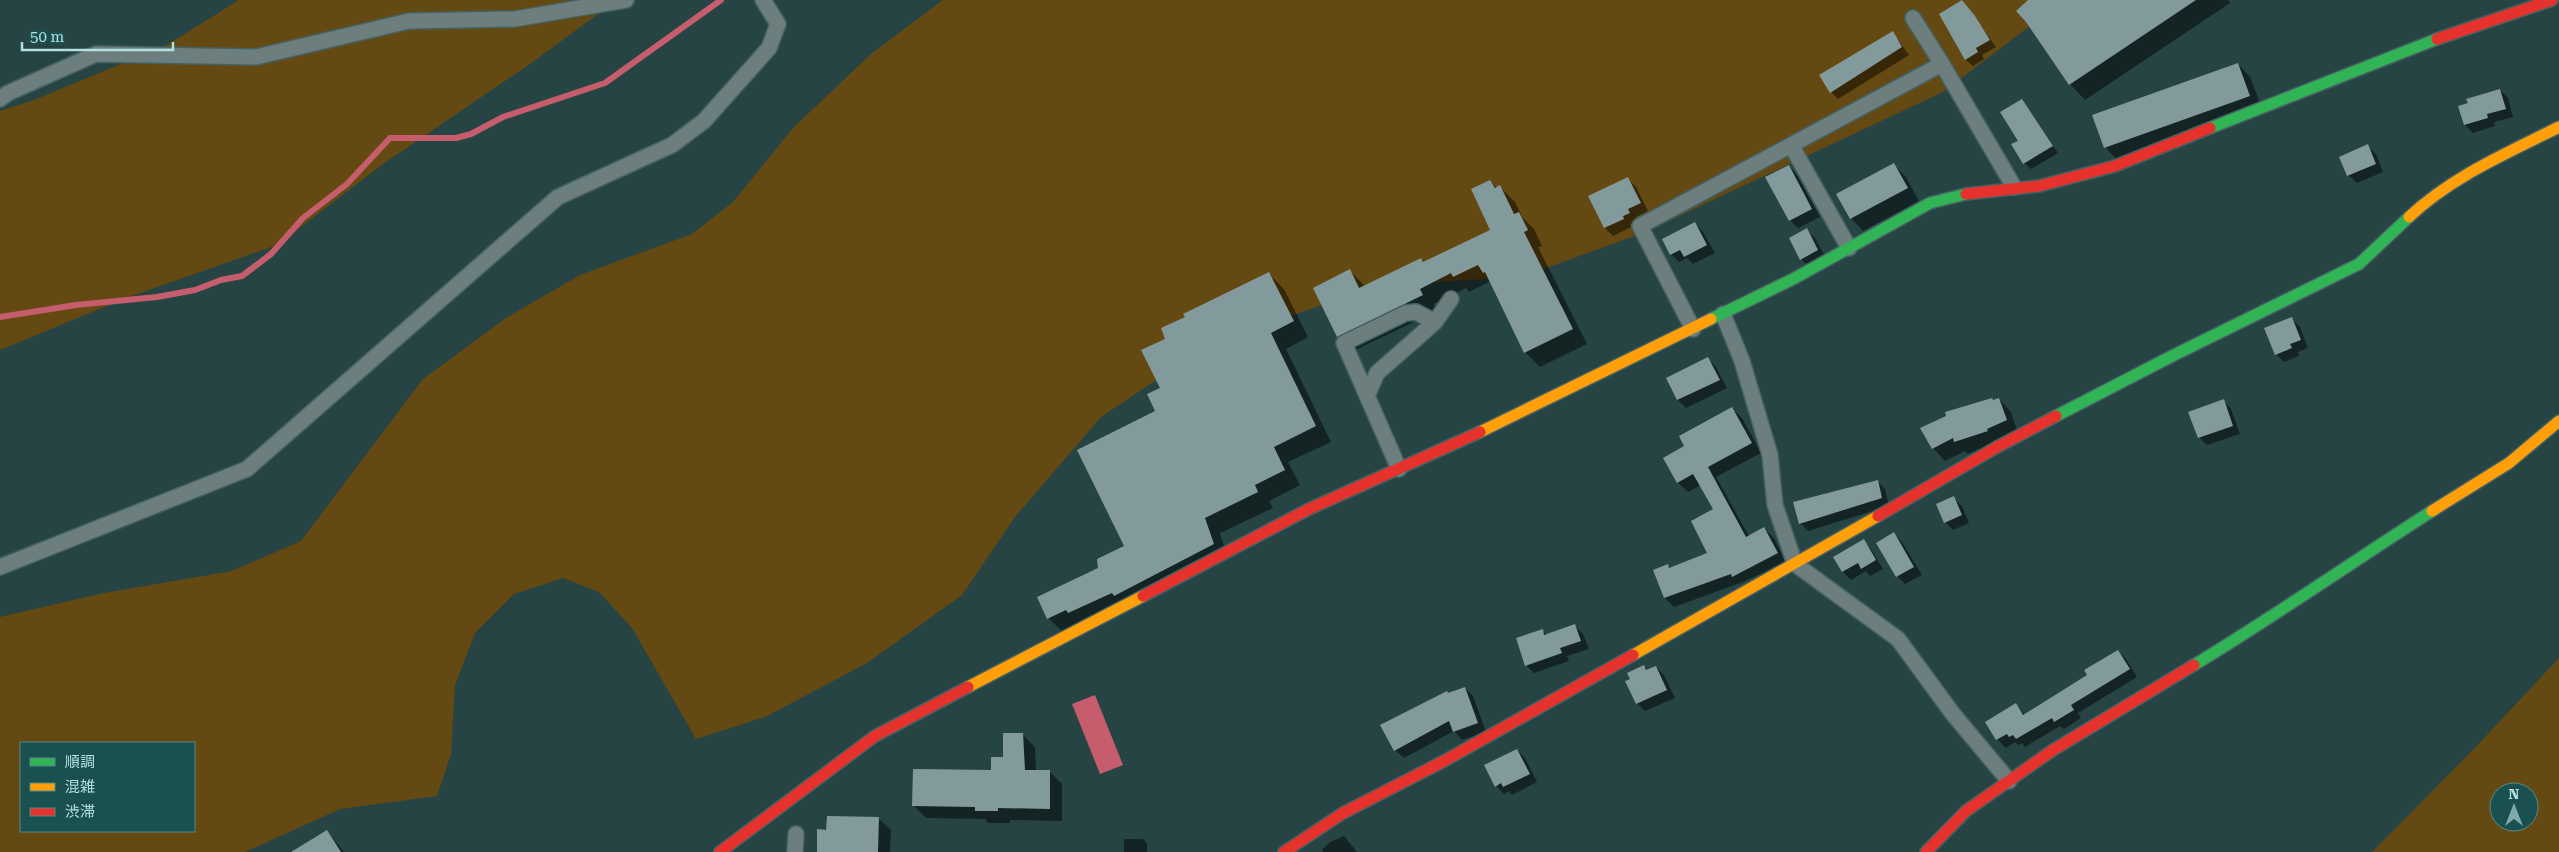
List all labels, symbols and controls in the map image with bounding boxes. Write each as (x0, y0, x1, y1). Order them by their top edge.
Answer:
scale bar (22, 20, 174, 52)
text: 50 m (30, 28, 65, 46)
legend (20, 742, 195, 832)
text: 順調 (65, 753, 95, 771)
text: 混雑 (65, 778, 95, 796)
north arrow (2489, 782, 2539, 832)
text: N (2509, 786, 2520, 802)
text: 渋滞 (65, 803, 95, 821)

